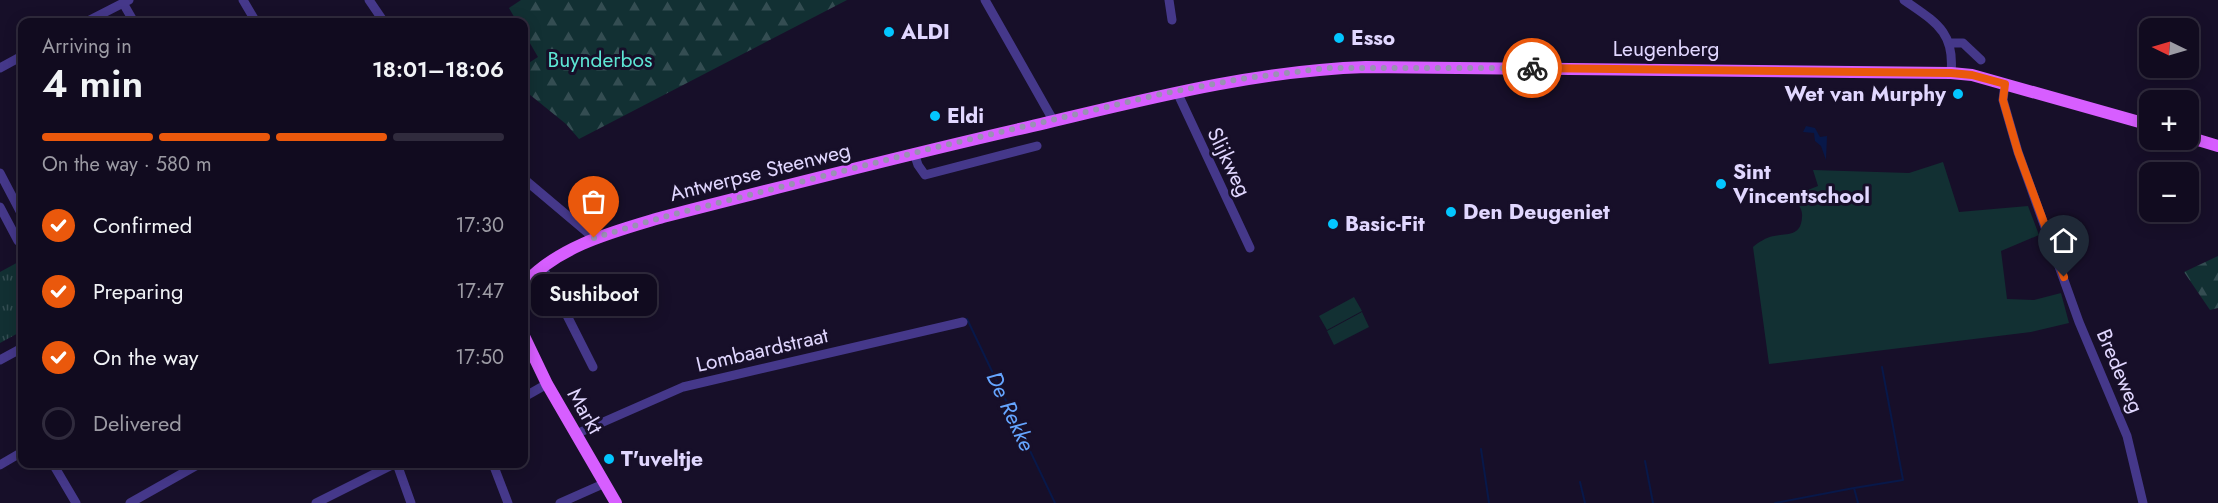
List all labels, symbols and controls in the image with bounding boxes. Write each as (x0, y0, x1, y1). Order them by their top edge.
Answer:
place label: ALDI (900, 17, 950, 47)
north arrow (2139, 18, 2199, 78)
map controls (2139, 18, 2199, 222)
place label: Esso (1351, 23, 1395, 53)
marker: ALDI (882, 25, 896, 39)
marker: Esso (1332, 31, 1346, 45)
text: Arriving in (42, 32, 132, 61)
street label: Leugenberg (1613, 34, 1719, 64)
courier (1502, 38, 1562, 98)
park label: Buynderbos (548, 45, 652, 75)
icon: bike (1516, 52, 1549, 85)
text: 18:01–18:06 (372, 53, 504, 85)
text: 4 min (42, 55, 143, 112)
place label: Wet van Murphy (1784, 79, 1947, 109)
marker: Wet van Murphy (1951, 87, 1965, 101)
button: + (2139, 90, 2199, 150)
place label: Eldi (947, 101, 984, 131)
marker: Eldi (928, 109, 942, 123)
street label: Slijkweg (1199, 122, 1259, 202)
street label: Antwerpse Steenweg (666, 135, 854, 209)
text: On the way · 580 m (42, 150, 212, 179)
place label: Sint Vincentschool (1732, 157, 1870, 211)
button: − (2139, 162, 2199, 222)
pin (568, 176, 619, 238)
marker: Sint Vincentschool (1714, 177, 1728, 191)
icon: bag (577, 185, 610, 218)
place label: Den Deugeniet (1463, 197, 1610, 227)
marker: Den Deugeniet (1444, 205, 1458, 219)
icon: check (42, 209, 75, 242)
text: Confirmed (93, 209, 192, 241)
place label: Basic-Fit (1345, 209, 1425, 239)
text: 17:30 (456, 211, 504, 240)
pin (2038, 215, 2089, 277)
marker: Basic-Fit (1326, 217, 1340, 231)
icon: home (2047, 224, 2080, 257)
callout: Sushiboot (531, 274, 657, 316)
icon: check (42, 275, 75, 308)
text: Preparing (93, 275, 184, 307)
text: 17:47 (456, 277, 504, 306)
text: Sushiboot (549, 280, 639, 309)
street label: Lombaardstraat (693, 320, 831, 380)
street label: Bredeweg (2089, 324, 2151, 418)
icon: check (42, 341, 75, 374)
text: On the way (93, 341, 198, 373)
text: 17:50 (455, 343, 504, 372)
water label: De Rekke (979, 366, 1043, 456)
street label: Markt (560, 382, 610, 440)
text: Delivered (93, 407, 182, 439)
place label: T'uveltje (621, 444, 703, 474)
marker: T'uveltje (602, 452, 616, 466)

